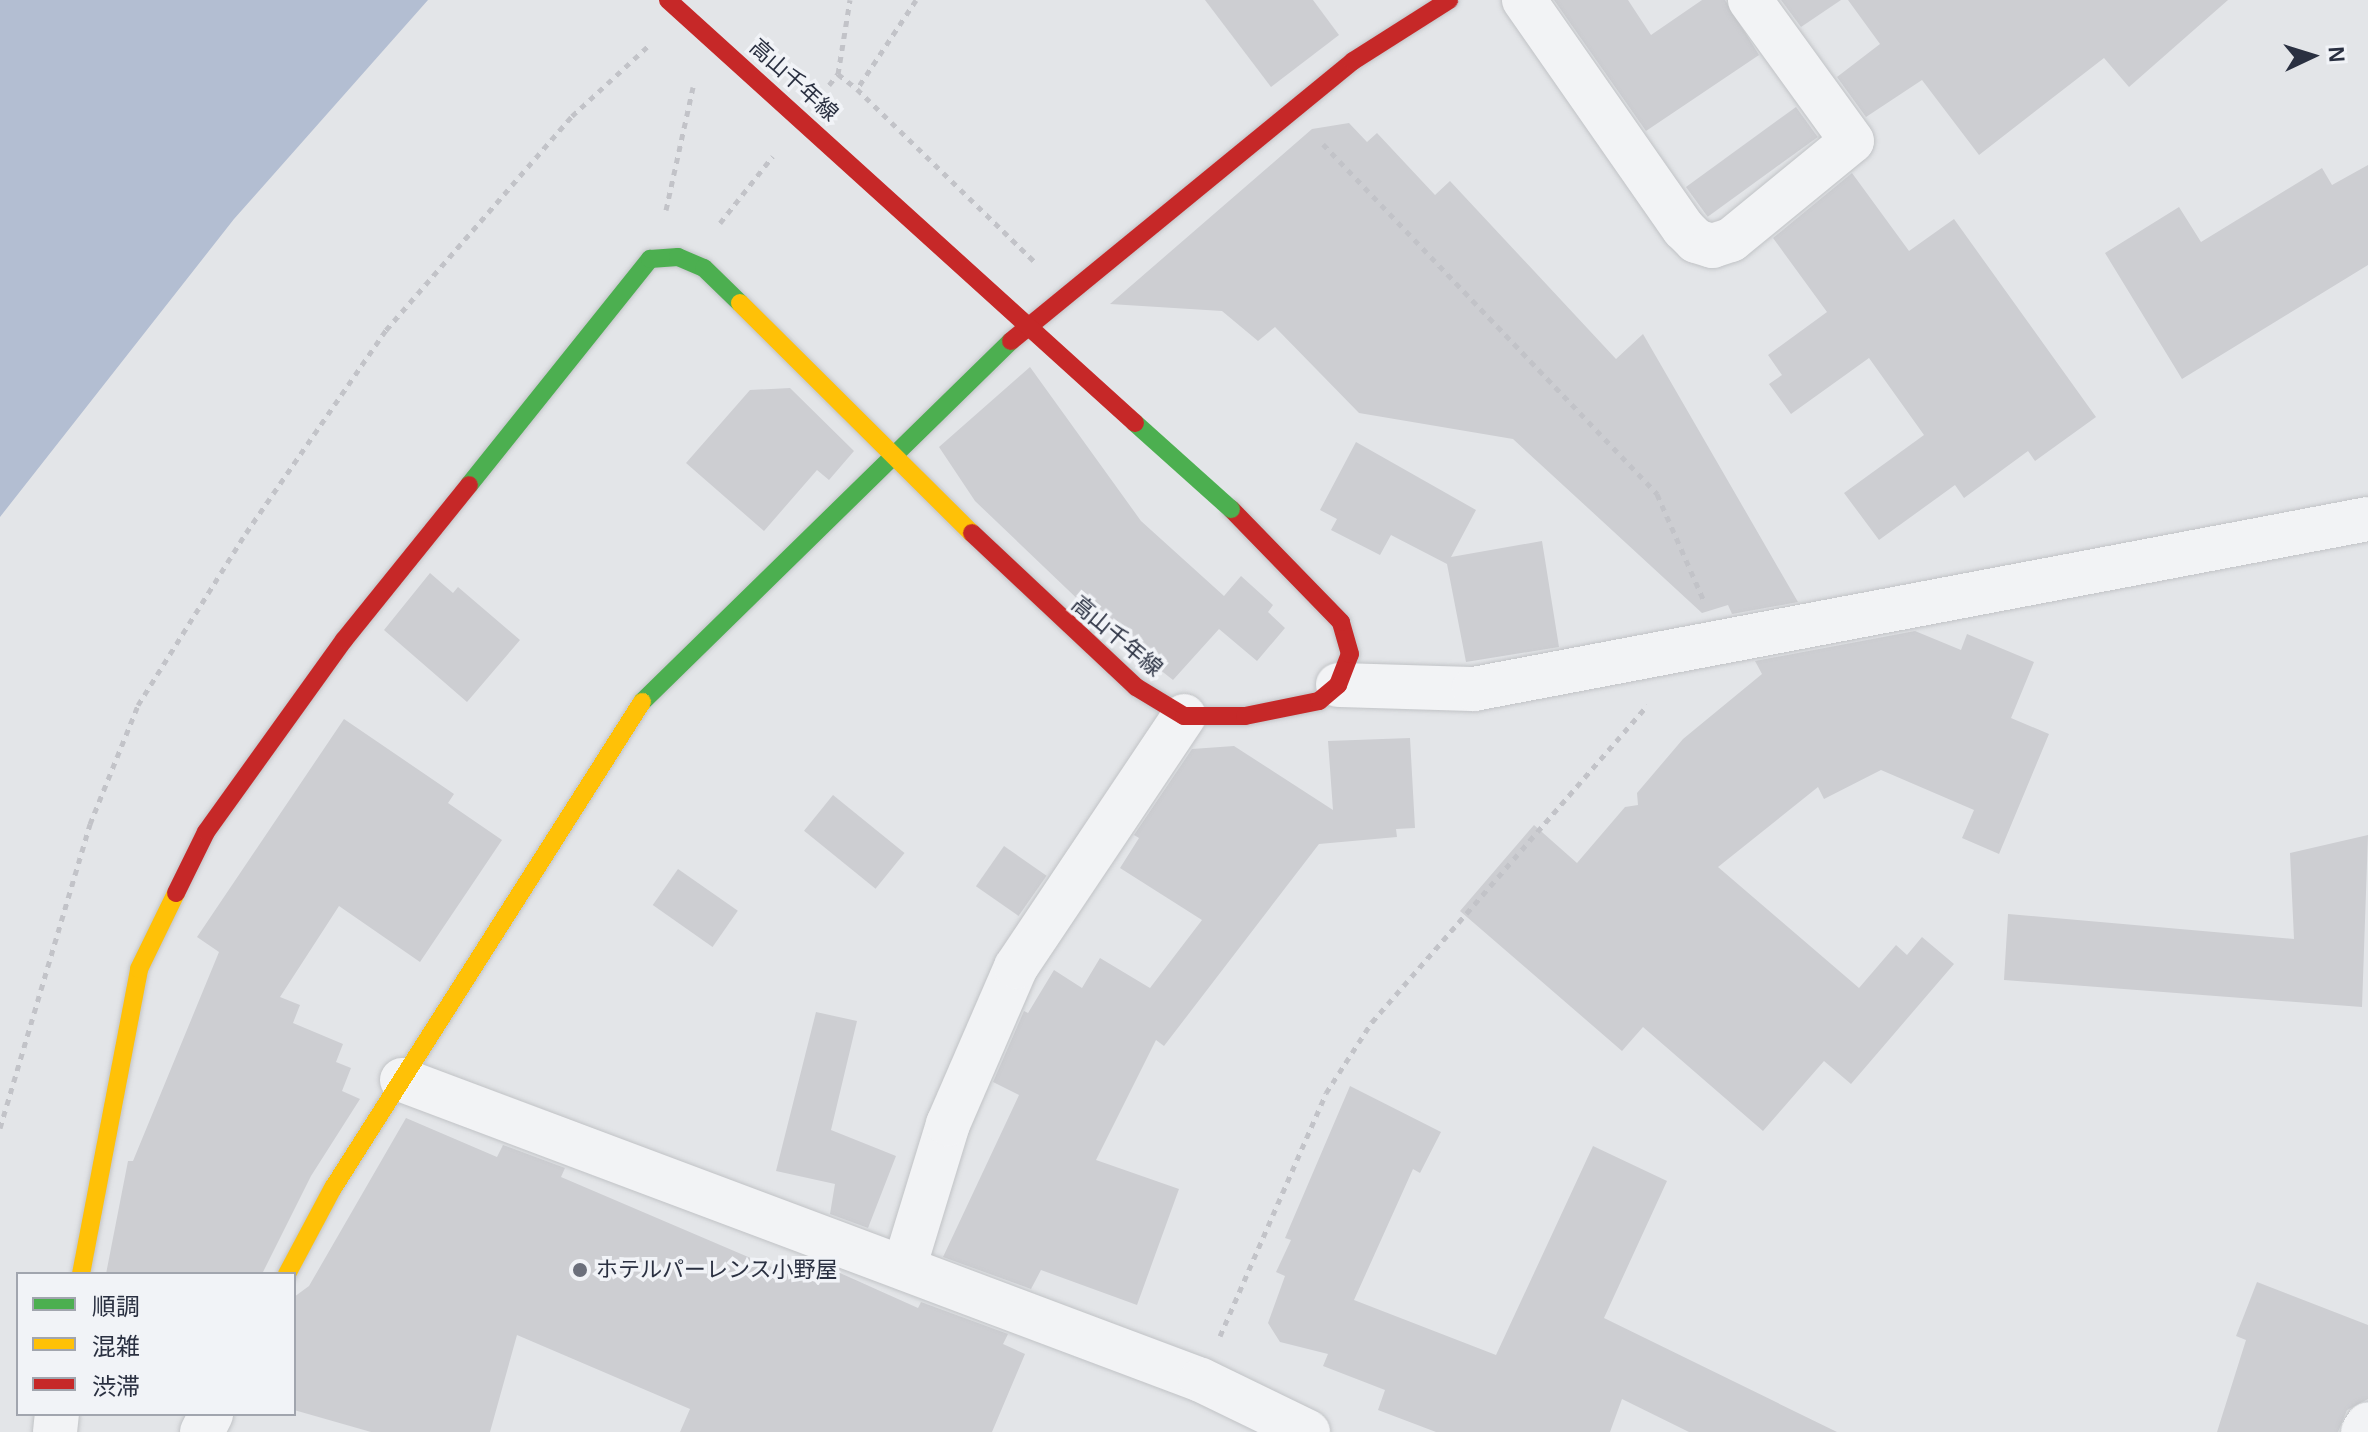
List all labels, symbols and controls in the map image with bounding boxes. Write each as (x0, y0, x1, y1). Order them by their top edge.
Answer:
north arrow (2272, 16, 2352, 96)
street label: 高山千年線 (744, 33, 844, 127)
text: N (2323, 45, 2349, 63)
street label: 高山千年線 (1066, 591, 1168, 681)
place label: ホテルパーレンス小野屋 (596, 1257, 838, 1283)
marker: ホテルパーレンス小野屋 (571, 1261, 589, 1279)
legend (16, 1272, 296, 1416)
text: 順調 (92, 1293, 140, 1320)
text: 混雑 (92, 1333, 140, 1360)
text: 渋滞 (92, 1373, 140, 1400)

